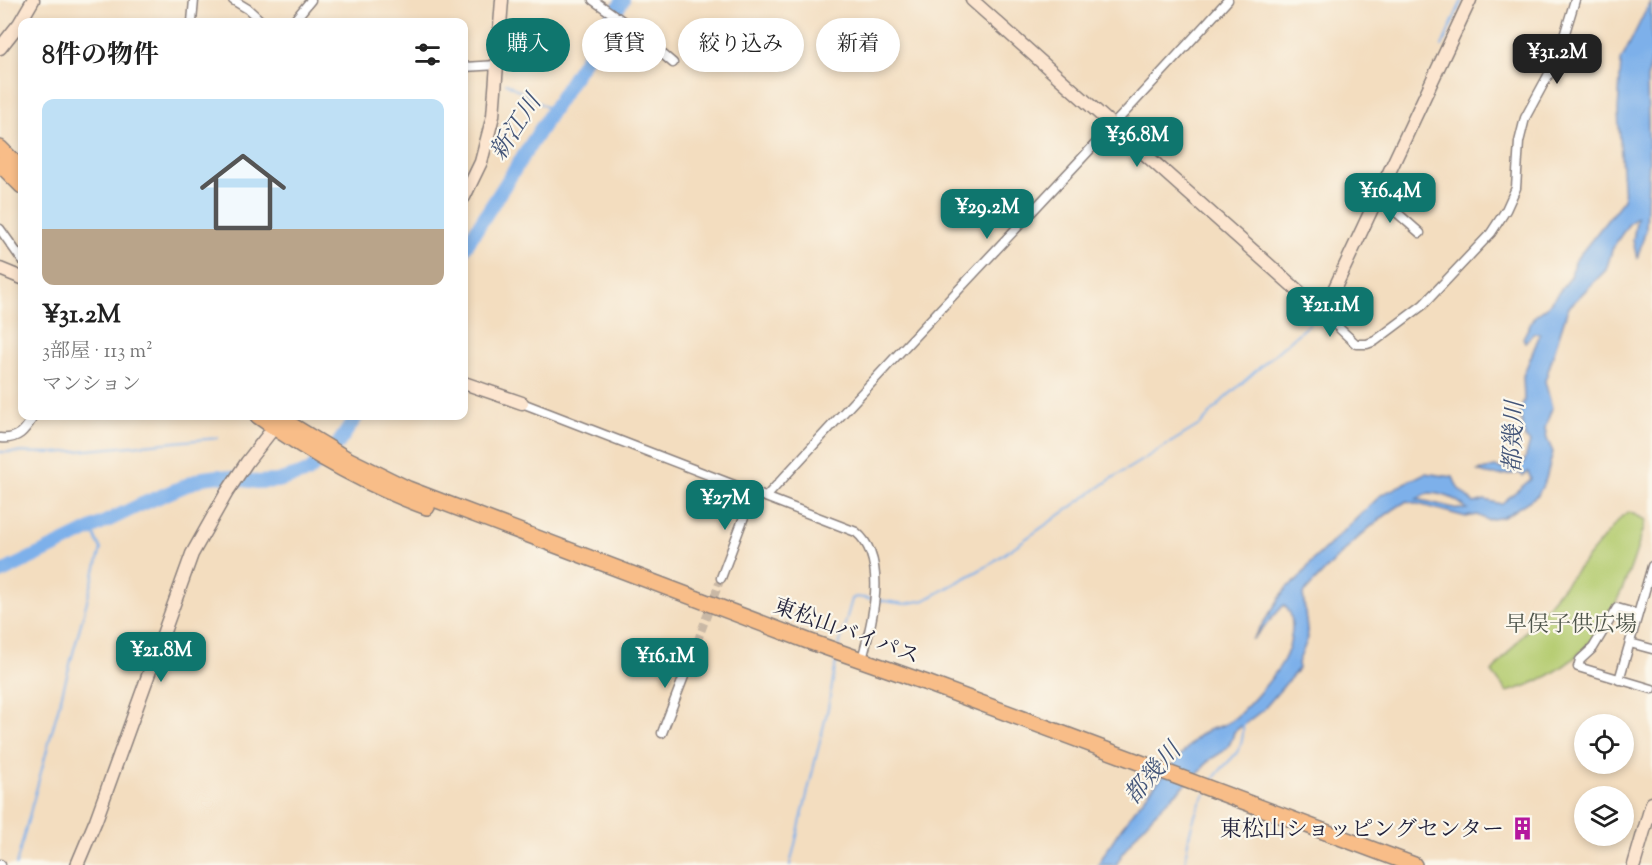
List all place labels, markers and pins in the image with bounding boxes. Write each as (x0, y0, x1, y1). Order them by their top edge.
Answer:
pin: ¥31.2M (1508, 34, 1606, 85)
pin: ¥36.8M (1088, 117, 1186, 168)
pin: ¥16.4M (1341, 173, 1439, 224)
pin: ¥29.2M (938, 189, 1036, 240)
pin: ¥21.1M (1281, 287, 1379, 338)
pin: ¥27M (689, 480, 761, 531)
pin: ¥21.8M (112, 632, 210, 683)
pin: ¥16.1M (616, 638, 714, 689)
place label: 東松山ショッピングセンター (1220, 815, 1504, 847)
building icon: 東松山ショッピングセンター (1509, 815, 1535, 841)

